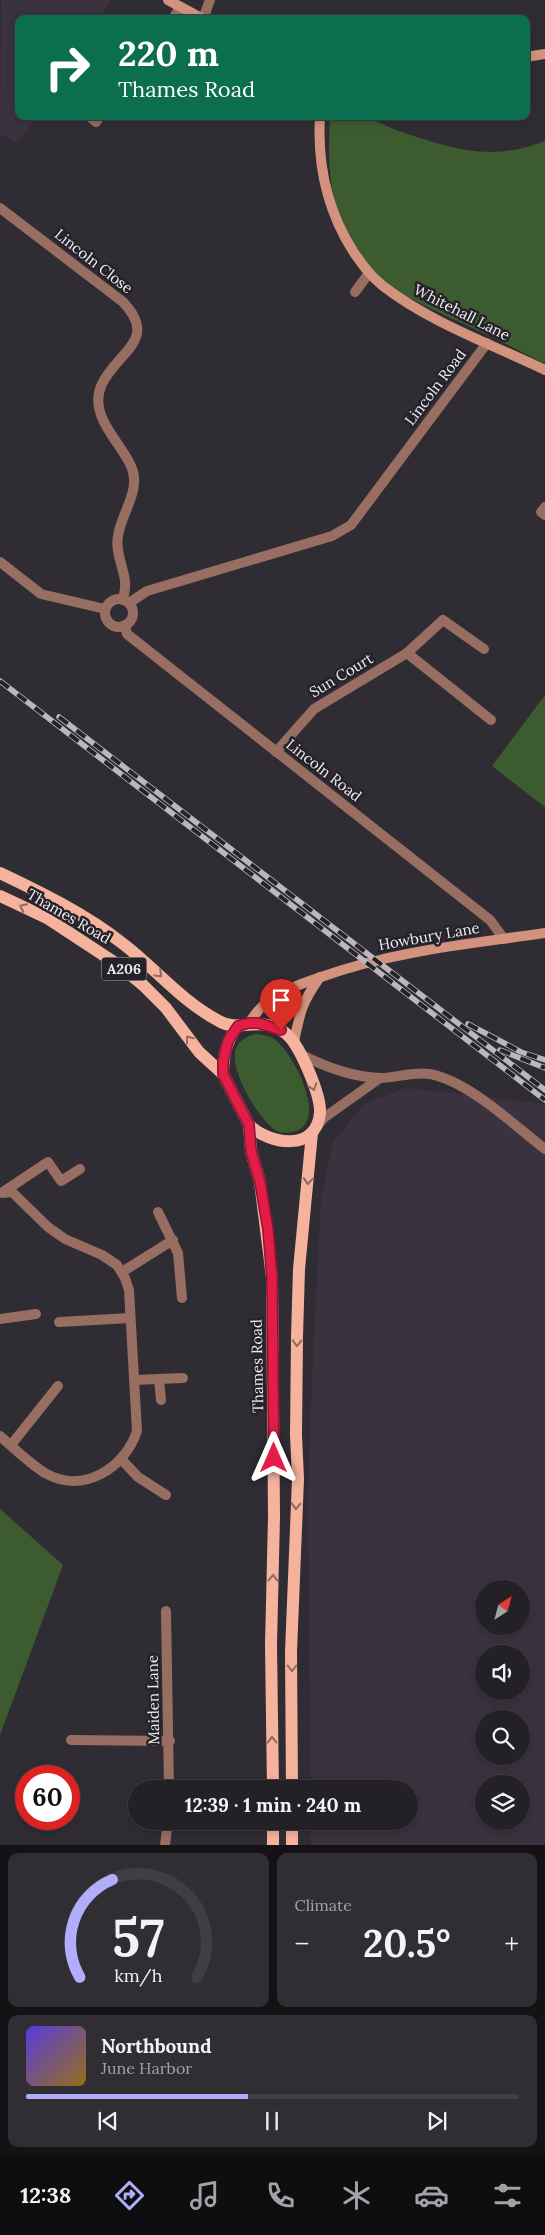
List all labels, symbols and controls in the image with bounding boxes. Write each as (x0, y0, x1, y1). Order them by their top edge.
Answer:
text: 220 m (118, 31, 219, 76)
icon: right (35, 35, 100, 100)
text: Thames Road (118, 75, 255, 103)
street label: Lincoln Close (51, 225, 137, 297)
street label: Whitehall Lane (411, 280, 513, 344)
street label: Lincoln Road (400, 345, 470, 429)
street label: Sun Court (306, 648, 377, 701)
street label: Lincoln Road (282, 735, 366, 805)
street label: Thames Road (24, 884, 114, 948)
one-way arrow (19, 903, 28, 913)
street label: Howbury Lane (377, 918, 481, 954)
road number: A206 (102, 958, 146, 981)
one-way arrow (153, 968, 162, 977)
pin (260, 979, 302, 1030)
icon: arrive (267, 986, 295, 1014)
one-way arrow (187, 1036, 195, 1045)
one-way arrow (307, 1082, 317, 1090)
one-way arrow (302, 1178, 313, 1186)
street label: Thames Road (247, 1319, 267, 1413)
one-way arrow (292, 1340, 302, 1348)
position arrow (247, 1431, 299, 1483)
one-way arrow (291, 1502, 301, 1510)
one-way arrow (268, 1573, 278, 1581)
north arrow (475, 1580, 530, 1635)
map controls (475, 1580, 530, 1830)
button: sound (475, 1645, 530, 1700)
street label: Maiden Lane (143, 1655, 163, 1745)
one-way arrow (286, 1664, 297, 1672)
button: search (475, 1710, 530, 1765)
one-way arrow (267, 1736, 277, 1744)
speed limit sign: 60 (15, 1765, 80, 1830)
button: layers (475, 1775, 530, 1830)
text: 12:39 · 1 min · 240 m (185, 1793, 361, 1817)
text: Climate (295, 1895, 352, 1915)
text: 57 (112, 1904, 164, 1970)
text: 20.5° (363, 1919, 451, 1967)
text: − (295, 1926, 309, 1962)
text: + (504, 1926, 519, 1962)
text: km/h (114, 1964, 163, 1987)
text: Northbound (101, 2034, 212, 2058)
text: June Harbor (101, 2058, 192, 2078)
icon: previous (94, 2107, 122, 2135)
icon: pause (258, 2107, 286, 2135)
icon: next (423, 2107, 451, 2135)
icon: directions (112, 2178, 147, 2213)
icon: music (187, 2178, 222, 2213)
icon: phone (263, 2178, 298, 2213)
icon: climate (339, 2178, 374, 2213)
icon: car (414, 2178, 449, 2213)
icon: filters (490, 2178, 525, 2213)
text: 12:38 (20, 2181, 71, 2209)

